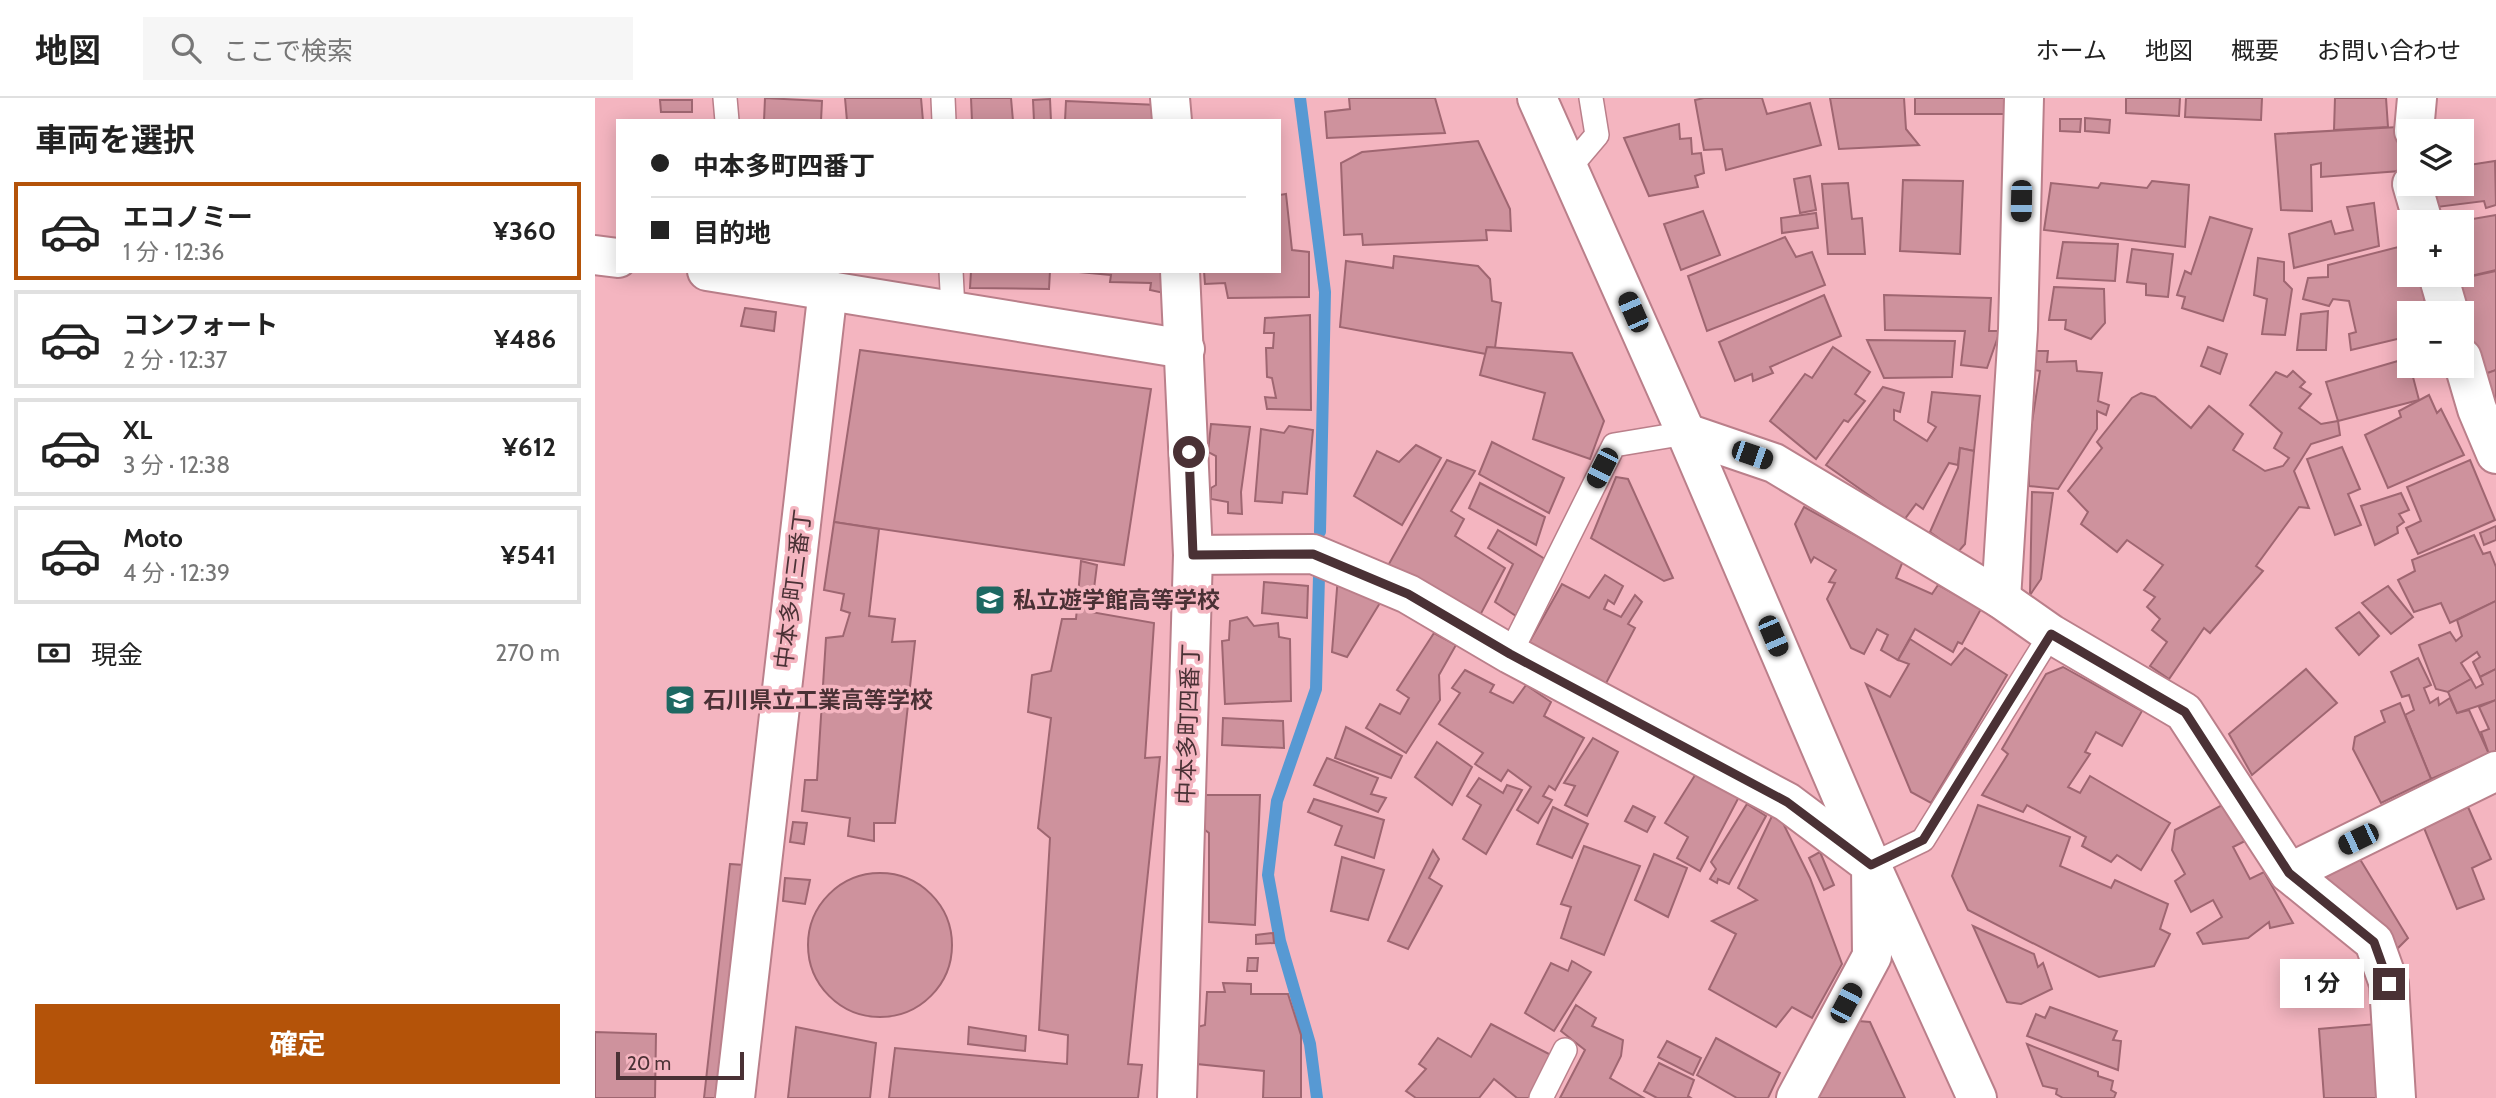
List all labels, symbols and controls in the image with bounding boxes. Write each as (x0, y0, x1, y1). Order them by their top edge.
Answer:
search box (143, 17, 633, 80)
icon: search (167, 29, 205, 67)
text: 地図 (35, 30, 101, 70)
text: ここで検索 (223, 35, 353, 67)
text: ホーム (2036, 36, 2107, 65)
text: 地図 (2145, 36, 2193, 65)
text: 概要 (2231, 36, 2279, 65)
text: お問い合わせ (2317, 36, 2461, 65)
map controls (2397, 119, 2474, 378)
button: layers (2397, 119, 2474, 196)
text: 車両を選択 (35, 120, 195, 159)
text: 中本多町四番丁 (693, 150, 875, 182)
car (2011, 180, 2032, 222)
icon: car (39, 200, 102, 263)
text: エコノミー (123, 201, 253, 233)
button: + (2397, 210, 2474, 287)
text: ¥360 (493, 215, 556, 247)
text: 目的地 (693, 217, 771, 249)
text: 1 分 · 12:36 (123, 238, 224, 266)
car (1615, 289, 1652, 335)
button: − (2397, 301, 2474, 378)
icon: car (39, 308, 102, 371)
text: コンフォート (123, 309, 278, 341)
text: ¥486 (494, 323, 556, 355)
text: 2 分 · 12:37 (123, 346, 227, 374)
text: XL (123, 414, 152, 446)
icon: car (39, 416, 102, 479)
text: ¥612 (502, 431, 556, 463)
route start (1173, 436, 1205, 468)
car (1729, 438, 1776, 472)
car (1584, 445, 1621, 491)
text: 3 分 · 12:38 (123, 451, 230, 479)
street label: 中本多町三番丁 (769, 507, 817, 671)
text: Moto (123, 522, 183, 554)
icon: car (39, 524, 102, 587)
text: ¥541 (501, 539, 556, 571)
text: 4 分 · 12:39 (123, 559, 230, 587)
school or university icon: 私立遊学館高等学校 (973, 583, 1007, 617)
place label: 私立遊学館高等学校 (1013, 586, 1220, 614)
car (1756, 613, 1791, 659)
icon: cash (35, 634, 73, 672)
text: 現金 (91, 639, 143, 671)
text: 270 m (495, 639, 560, 667)
street label: 中本多町四番丁 (1171, 643, 1205, 805)
school or university icon: 石川県立工業高等学校 (663, 683, 697, 717)
place label: 石川県立工業高等学校 (703, 686, 933, 714)
car (2335, 820, 2382, 858)
callout: 1 分 (2281, 960, 2365, 1008)
route end (2373, 968, 2405, 1000)
text: 1 分 (2304, 969, 2340, 997)
car (1827, 980, 1866, 1026)
button: 確定 (35, 1004, 560, 1084)
scale bar (616, 1049, 744, 1081)
text: 20 m (627, 1052, 671, 1075)

